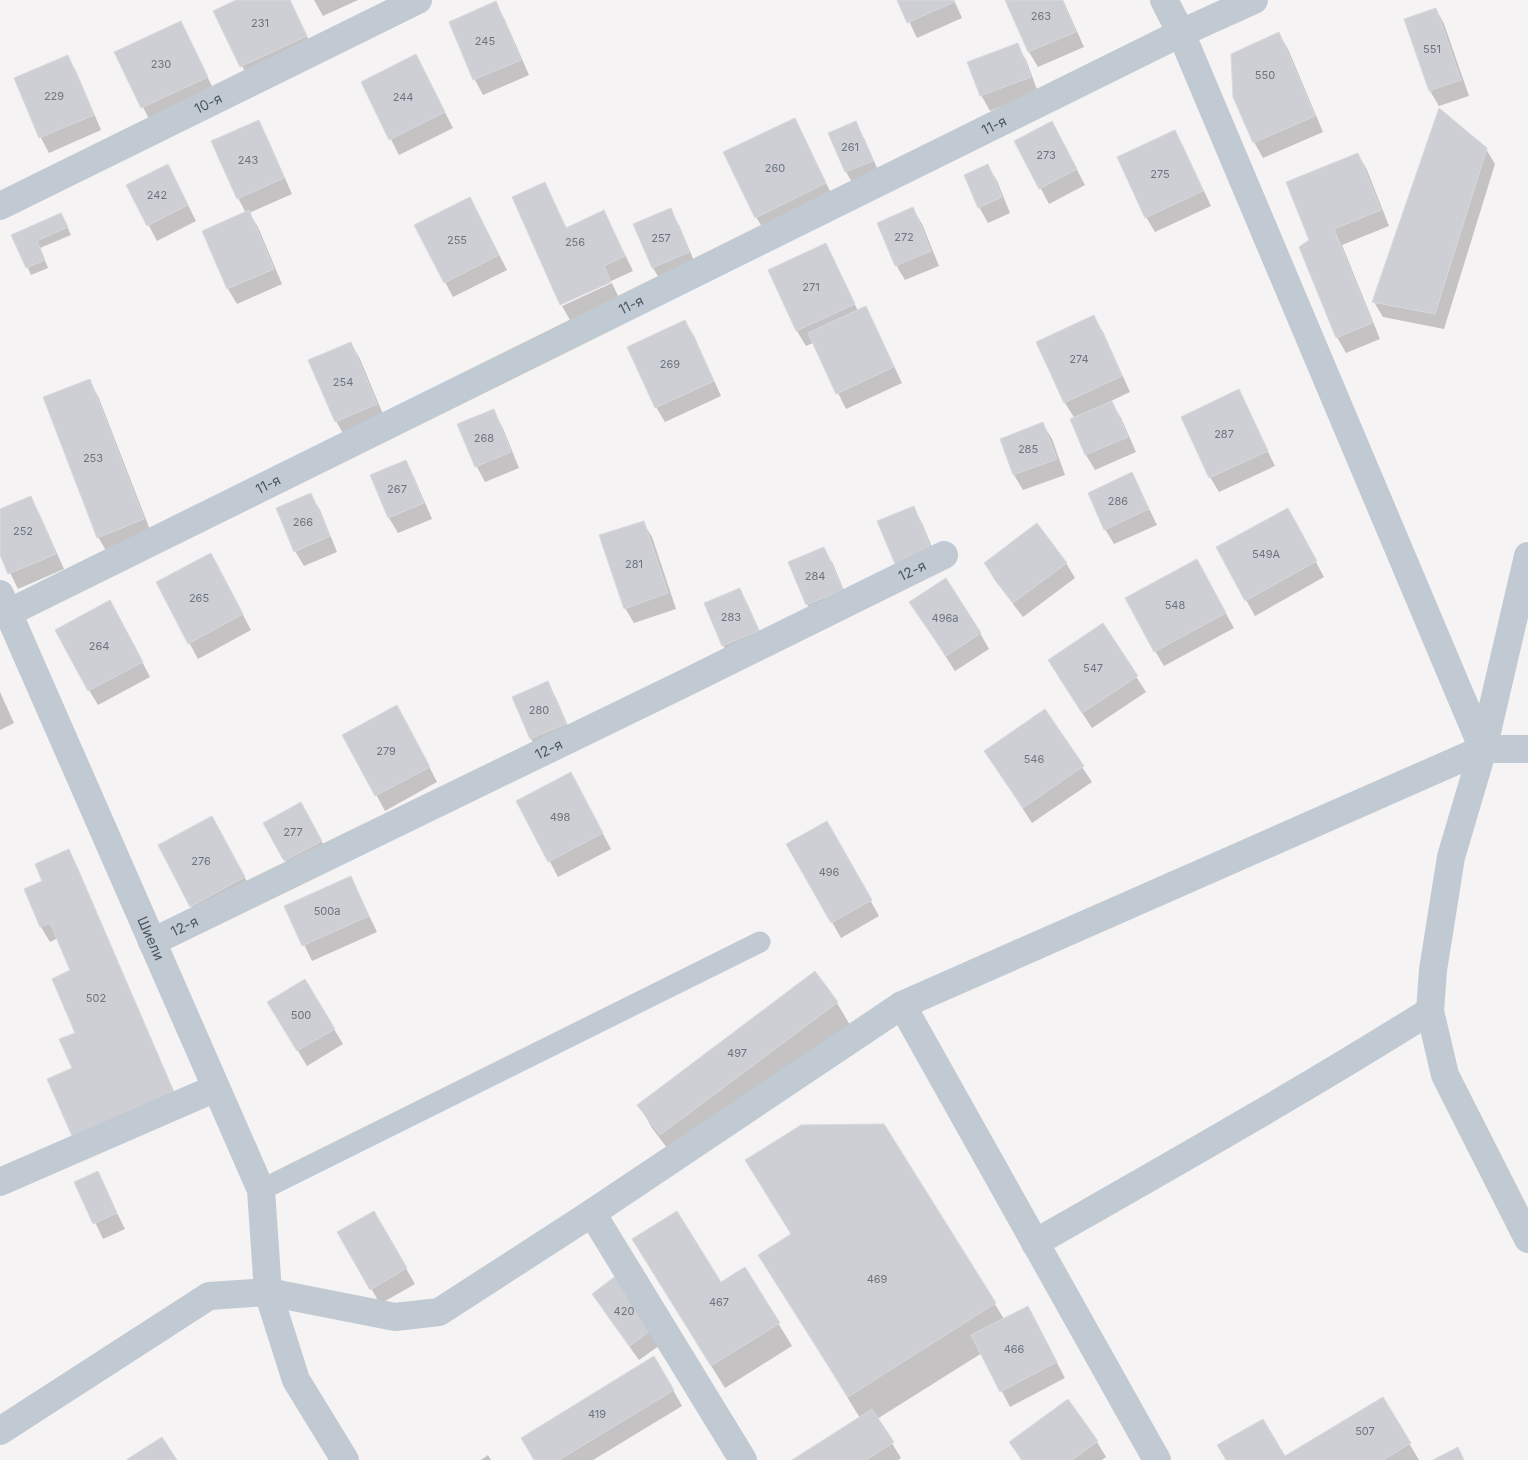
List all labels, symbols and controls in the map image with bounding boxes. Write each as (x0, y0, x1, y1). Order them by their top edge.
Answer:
house number: 263 (1031, 9, 1051, 23)
house number: 231 (251, 16, 269, 30)
house number: 245 (475, 34, 495, 48)
house number: 551 (1423, 42, 1441, 56)
house number: 230 (151, 57, 171, 71)
house number: 550 (1255, 68, 1275, 82)
house number: 229 (44, 89, 64, 103)
street label: 10-я (191, 89, 225, 117)
house number: 244 (393, 90, 413, 104)
street label: 11-я (979, 112, 1009, 138)
house number: 261 (841, 140, 859, 154)
house number: 273 (1036, 148, 1056, 162)
house number: 243 (238, 153, 258, 167)
house number: 260 (765, 161, 785, 175)
house number: 275 (1150, 167, 1170, 181)
house number: 242 (147, 188, 167, 202)
house number: 272 (894, 230, 914, 244)
house number: 257 (651, 231, 671, 245)
house number: 255 (447, 233, 467, 247)
house number: 256 (565, 235, 585, 249)
house number: 271 (802, 280, 820, 294)
street label: 11-я (616, 291, 646, 318)
house number: 274 (1069, 352, 1089, 366)
house number: 269 (660, 357, 680, 371)
house number: 254 (333, 375, 353, 389)
house number: 287 (1214, 427, 1234, 441)
house number: 268 (474, 431, 494, 445)
house number: 285 (1018, 442, 1038, 456)
house number: 253 (83, 451, 103, 465)
street label: 11-я (252, 471, 283, 497)
house number: 267 (387, 482, 407, 496)
house number: 286 (1108, 494, 1128, 508)
house number: 266 (293, 515, 313, 529)
house number: 252 (13, 524, 33, 538)
house number: 549А (1252, 547, 1281, 561)
street label: 12-я (895, 556, 928, 584)
house number: 281 (625, 557, 643, 571)
house number: 284 (805, 569, 825, 583)
house number: 265 (189, 591, 209, 605)
house number: 548 (1165, 598, 1185, 612)
house number: 283 (721, 610, 741, 624)
house number: 496а (932, 611, 958, 625)
house number: 264 (89, 639, 109, 653)
house number: 547 (1083, 661, 1103, 675)
house number: 280 (529, 703, 549, 717)
street label: 12-я (532, 735, 565, 763)
house number: 279 (376, 744, 396, 758)
house number: 546 (1024, 752, 1044, 766)
house number: 498 (550, 810, 571, 824)
house number: 277 (283, 825, 303, 839)
house number: 276 (191, 854, 211, 868)
house number: 496 (819, 865, 840, 879)
house number: 500а (314, 904, 340, 918)
street label: 12-я (168, 912, 201, 940)
street label: Шиели (134, 914, 168, 963)
house number: 502 (86, 991, 106, 1005)
house number: 500 (291, 1008, 311, 1022)
house number: 497 (727, 1046, 747, 1060)
house number: 469 (867, 1272, 888, 1286)
house number: 467 (709, 1295, 729, 1309)
house number: 420 (614, 1304, 634, 1318)
house number: 466 (1004, 1342, 1025, 1356)
house number: 419 (588, 1407, 606, 1421)
house number: 507 (1355, 1424, 1375, 1438)

